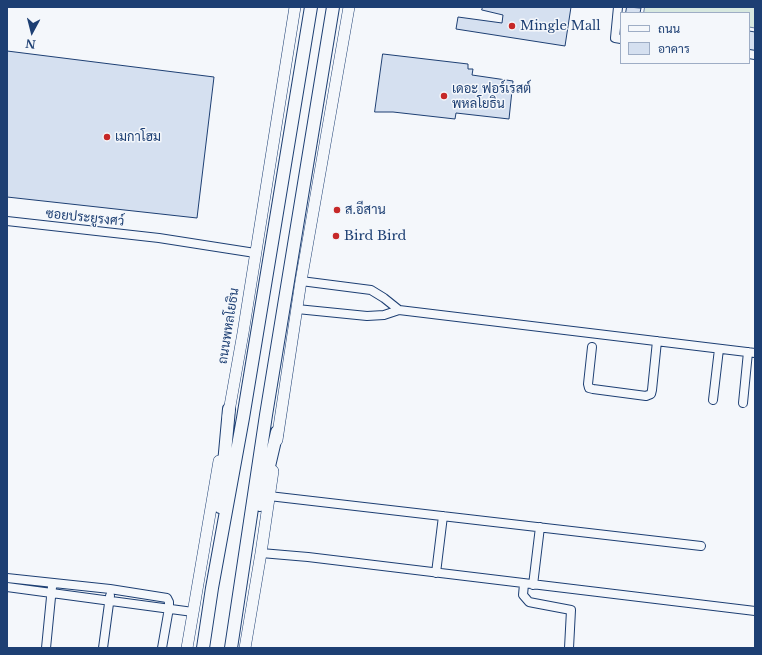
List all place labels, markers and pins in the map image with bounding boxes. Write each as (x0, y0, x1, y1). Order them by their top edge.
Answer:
place label: Mingle Mall (520, 18, 601, 34)
marker: Mingle Mall (507, 21, 517, 31)
place label: เดอะ ฟอร์เรสต์ พหลโยธิน (452, 81, 531, 112)
marker: เดอะ ฟอร์เรสต์ พหลโยธิน (439, 91, 449, 101)
place label: เมกาโฮม (115, 129, 161, 145)
marker: เมกาโฮม (102, 132, 112, 142)
place label: ส.อีสาน (345, 202, 386, 218)
marker: ส.อีสาน (332, 205, 342, 215)
place label: Bird Bird (344, 228, 406, 244)
marker: Bird Bird (331, 231, 341, 241)

